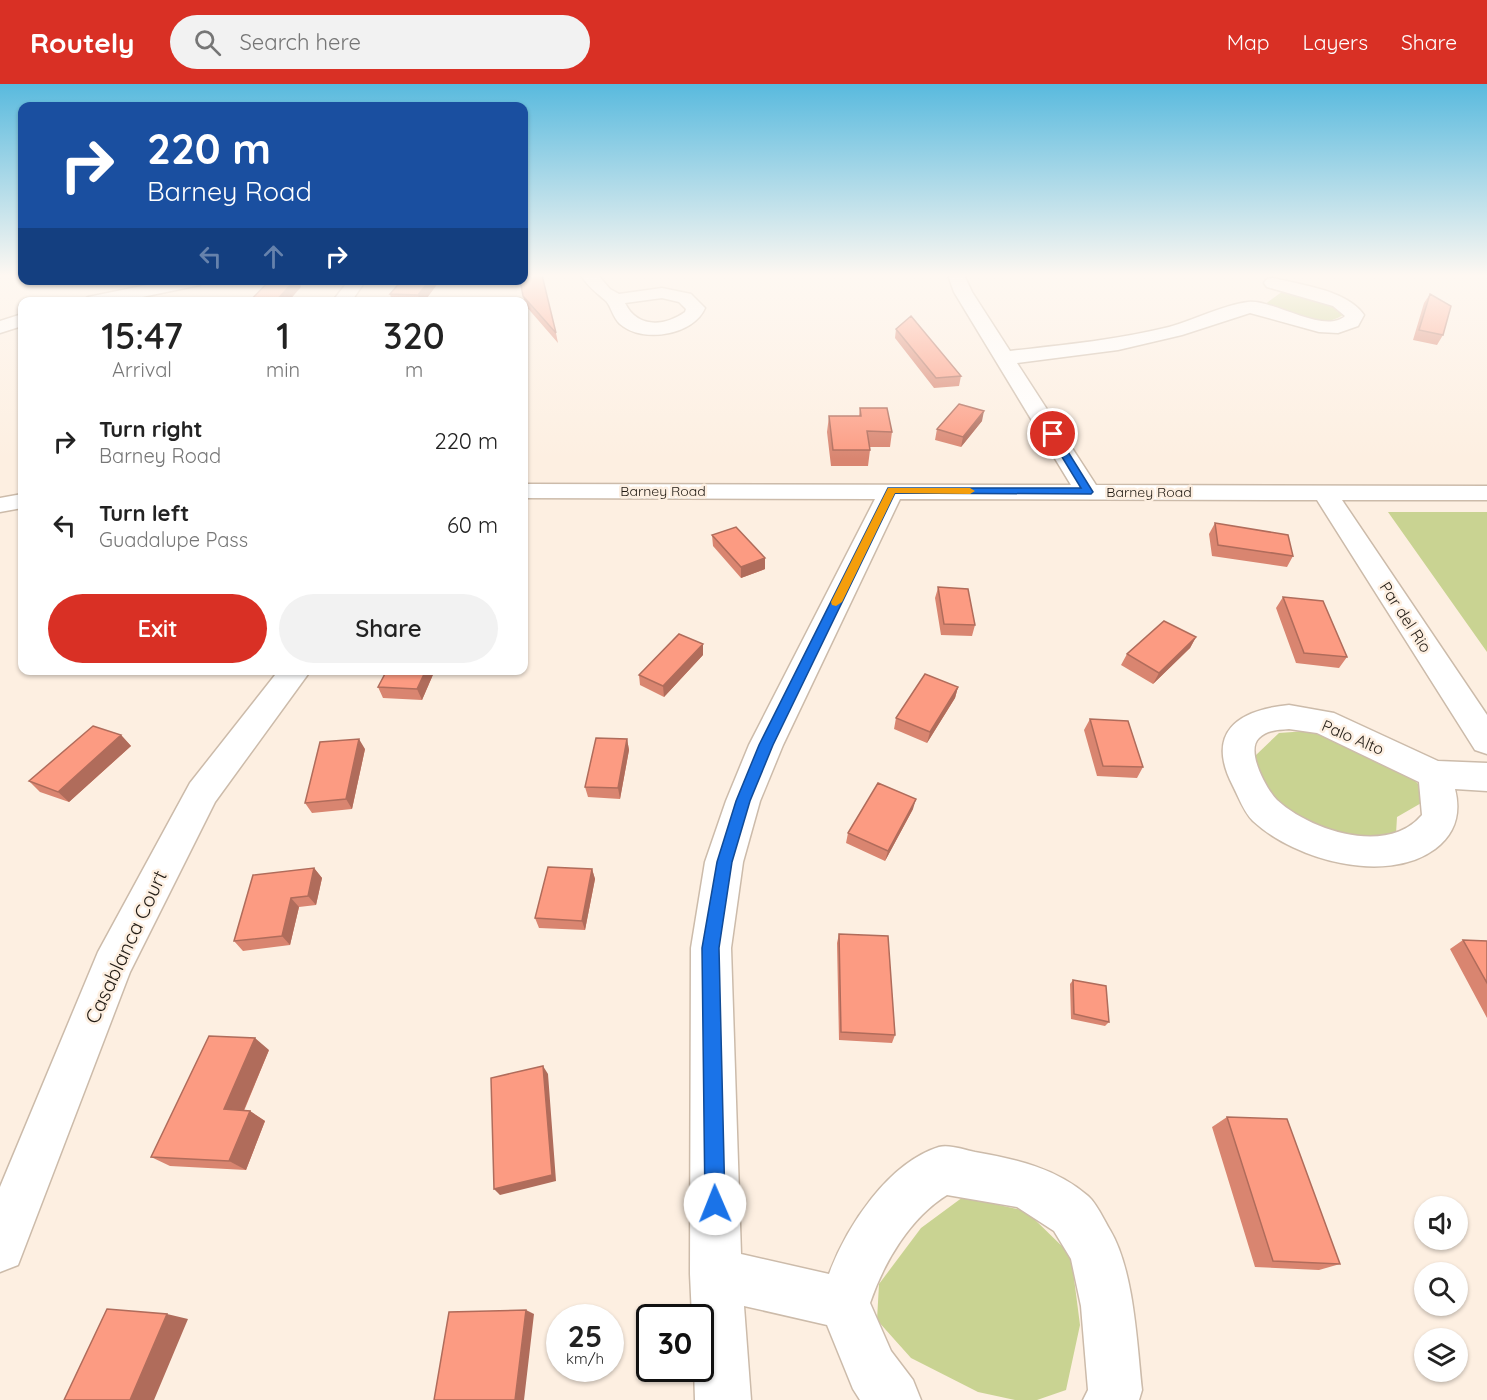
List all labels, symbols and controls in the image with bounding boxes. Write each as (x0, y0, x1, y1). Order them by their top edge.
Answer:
search box (170, 15, 590, 69)
text: Routely (30, 25, 134, 60)
icon: search (191, 26, 224, 59)
text: Search here (239, 28, 361, 56)
text: Map (1227, 29, 1270, 55)
text: Layers (1303, 29, 1368, 55)
text: Share (1401, 29, 1457, 55)
text: 220 m (147, 122, 271, 175)
icon: right (48, 126, 126, 204)
text: Barney Road (147, 174, 312, 208)
icon: left (194, 240, 227, 273)
icon: ahead (257, 240, 290, 273)
icon: right (320, 240, 353, 273)
text: 15:47 (101, 313, 183, 358)
text: 1 (276, 313, 290, 358)
text: 320 (383, 313, 445, 358)
text: Arrival (112, 357, 172, 382)
text: min (266, 357, 300, 382)
text: m (405, 357, 423, 382)
pin (1027, 408, 1078, 459)
text: Turn right (99, 415, 203, 443)
icon: arrive (1036, 417, 1069, 450)
icon: right (48, 425, 81, 458)
text: 220 m (434, 427, 498, 455)
text: Barney Road (99, 443, 221, 468)
street label: Barney Road (620, 482, 706, 500)
street label: Barney Road (1106, 483, 1192, 501)
text: Turn left (99, 499, 189, 527)
icon: left (48, 509, 81, 542)
text: 60 m (447, 511, 498, 539)
text: Guadalupe Pass (99, 527, 248, 552)
street label: Par del Rio (1376, 578, 1436, 656)
button: Exit (48, 594, 267, 663)
button: Share (279, 594, 498, 663)
street label: Palo Alto (1319, 715, 1387, 759)
street label: Casablanca Court (79, 866, 172, 1027)
position arrow (683, 1172, 747, 1236)
map controls (1414, 1196, 1468, 1382)
button: sound (1414, 1196, 1468, 1250)
button: search (1414, 1262, 1468, 1316)
speed limit sign: 30 (636, 1304, 714, 1382)
text: 25 (568, 1317, 602, 1355)
button: layers (1414, 1328, 1468, 1382)
text: km/h (566, 1349, 604, 1368)

